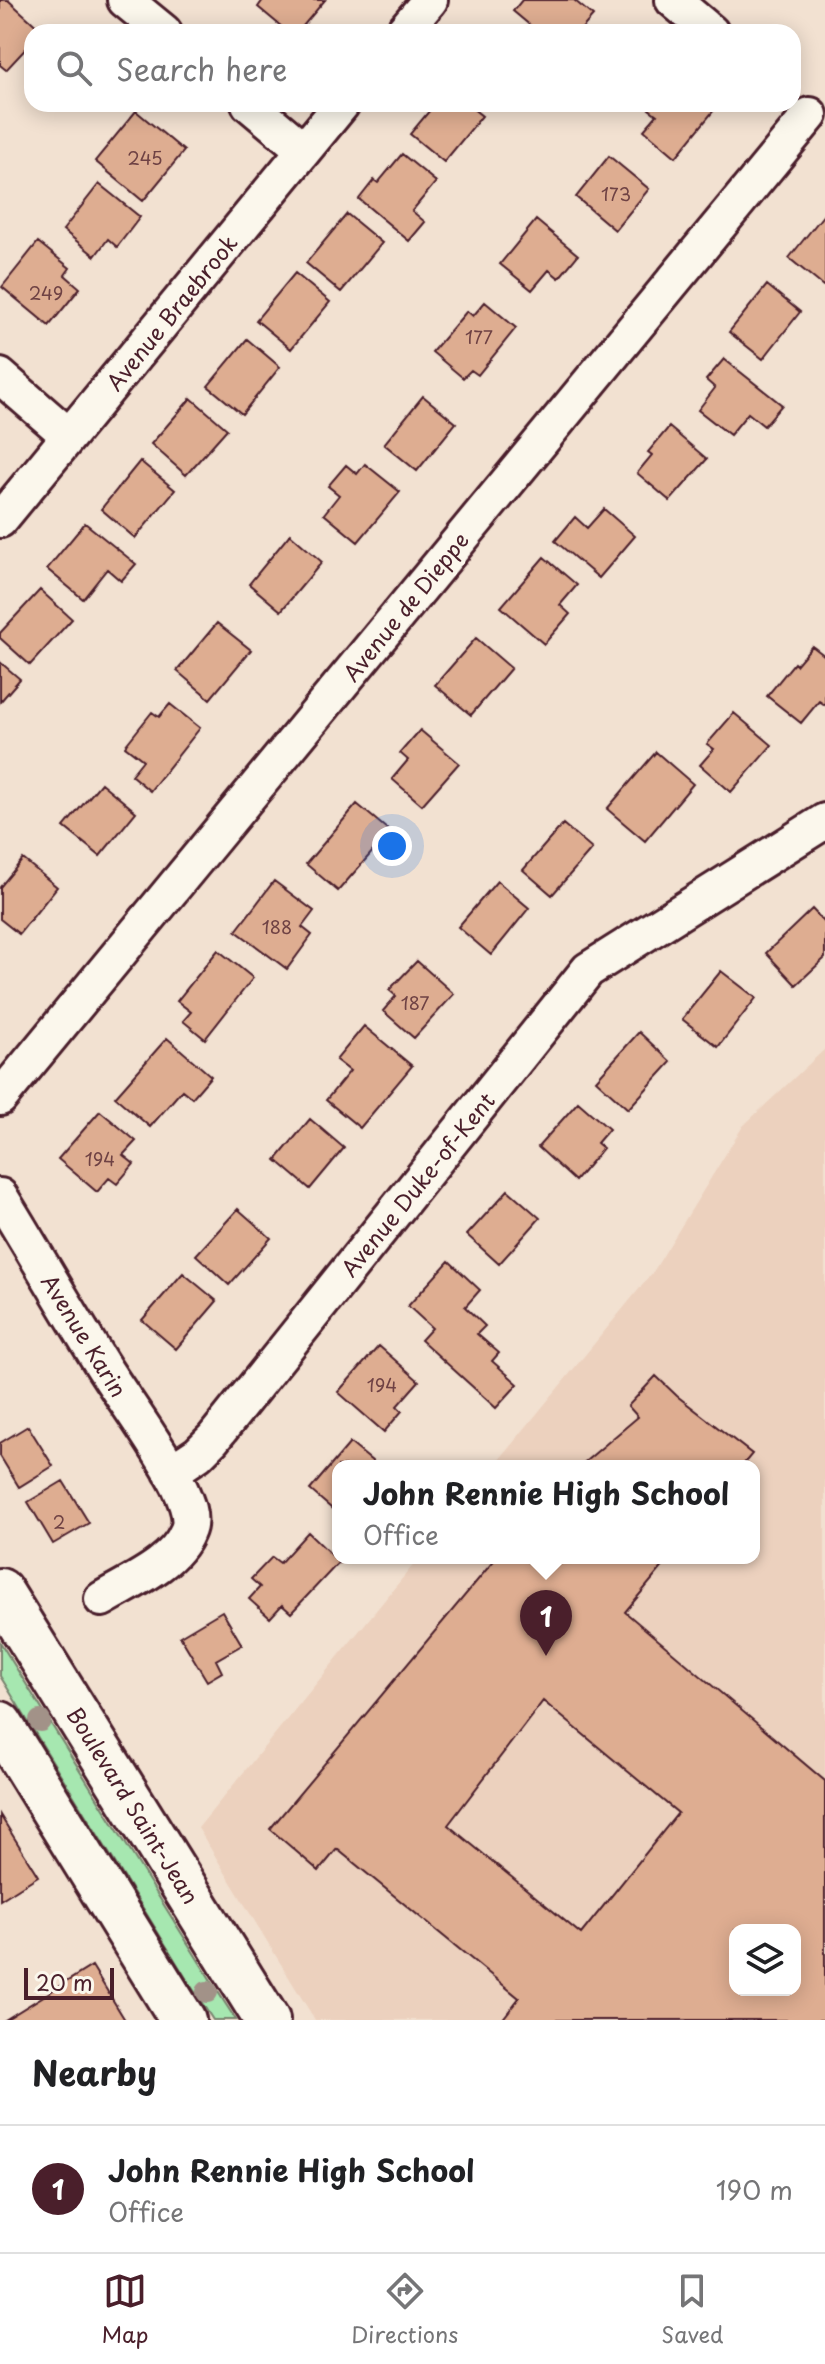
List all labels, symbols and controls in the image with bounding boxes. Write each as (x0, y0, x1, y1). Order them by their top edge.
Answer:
search box (24, 24, 801, 112)
icon: search (52, 46, 96, 90)
text: Search here (116, 46, 288, 91)
house number: 245 (127, 144, 163, 171)
house number: 173 (601, 180, 631, 207)
street label: Avenue Braebrook (98, 226, 245, 397)
house number: 249 (29, 279, 63, 306)
house number: 177 (465, 323, 493, 350)
street label: Avenue de Dieppe (334, 524, 476, 688)
your location (372, 826, 412, 866)
house number: 188 (262, 913, 292, 940)
house number: 187 (401, 989, 429, 1016)
street label: Avenue Duke-of-Kent (332, 1085, 502, 1283)
house number: 194 (85, 1145, 115, 1172)
street label: Avenue Karin (34, 1267, 136, 1403)
house number: 194 (367, 1371, 397, 1398)
popup (332, 1460, 760, 1564)
text: John Rennie High School (363, 1470, 729, 1515)
house number: 2 (53, 1508, 65, 1535)
text: Office (363, 1515, 439, 1554)
pin: 1 (520, 1590, 572, 1656)
street label: Boulevard Saint-Jean (60, 1700, 208, 1910)
map controls (729, 1924, 801, 1996)
button: layers (729, 1924, 801, 1996)
scale bar (24, 1964, 114, 2000)
text: 20 m (36, 1965, 93, 1998)
text: Nearby (32, 2046, 157, 2098)
text: John Rennie High School (108, 2147, 475, 2192)
text: 1 (52, 2170, 64, 2209)
text: 190 m (716, 2170, 793, 2209)
text: Office (108, 2192, 184, 2231)
tab: Map (101, 2269, 148, 2350)
tab: Directions (351, 2269, 458, 2350)
tab: Saved (661, 2269, 724, 2350)

